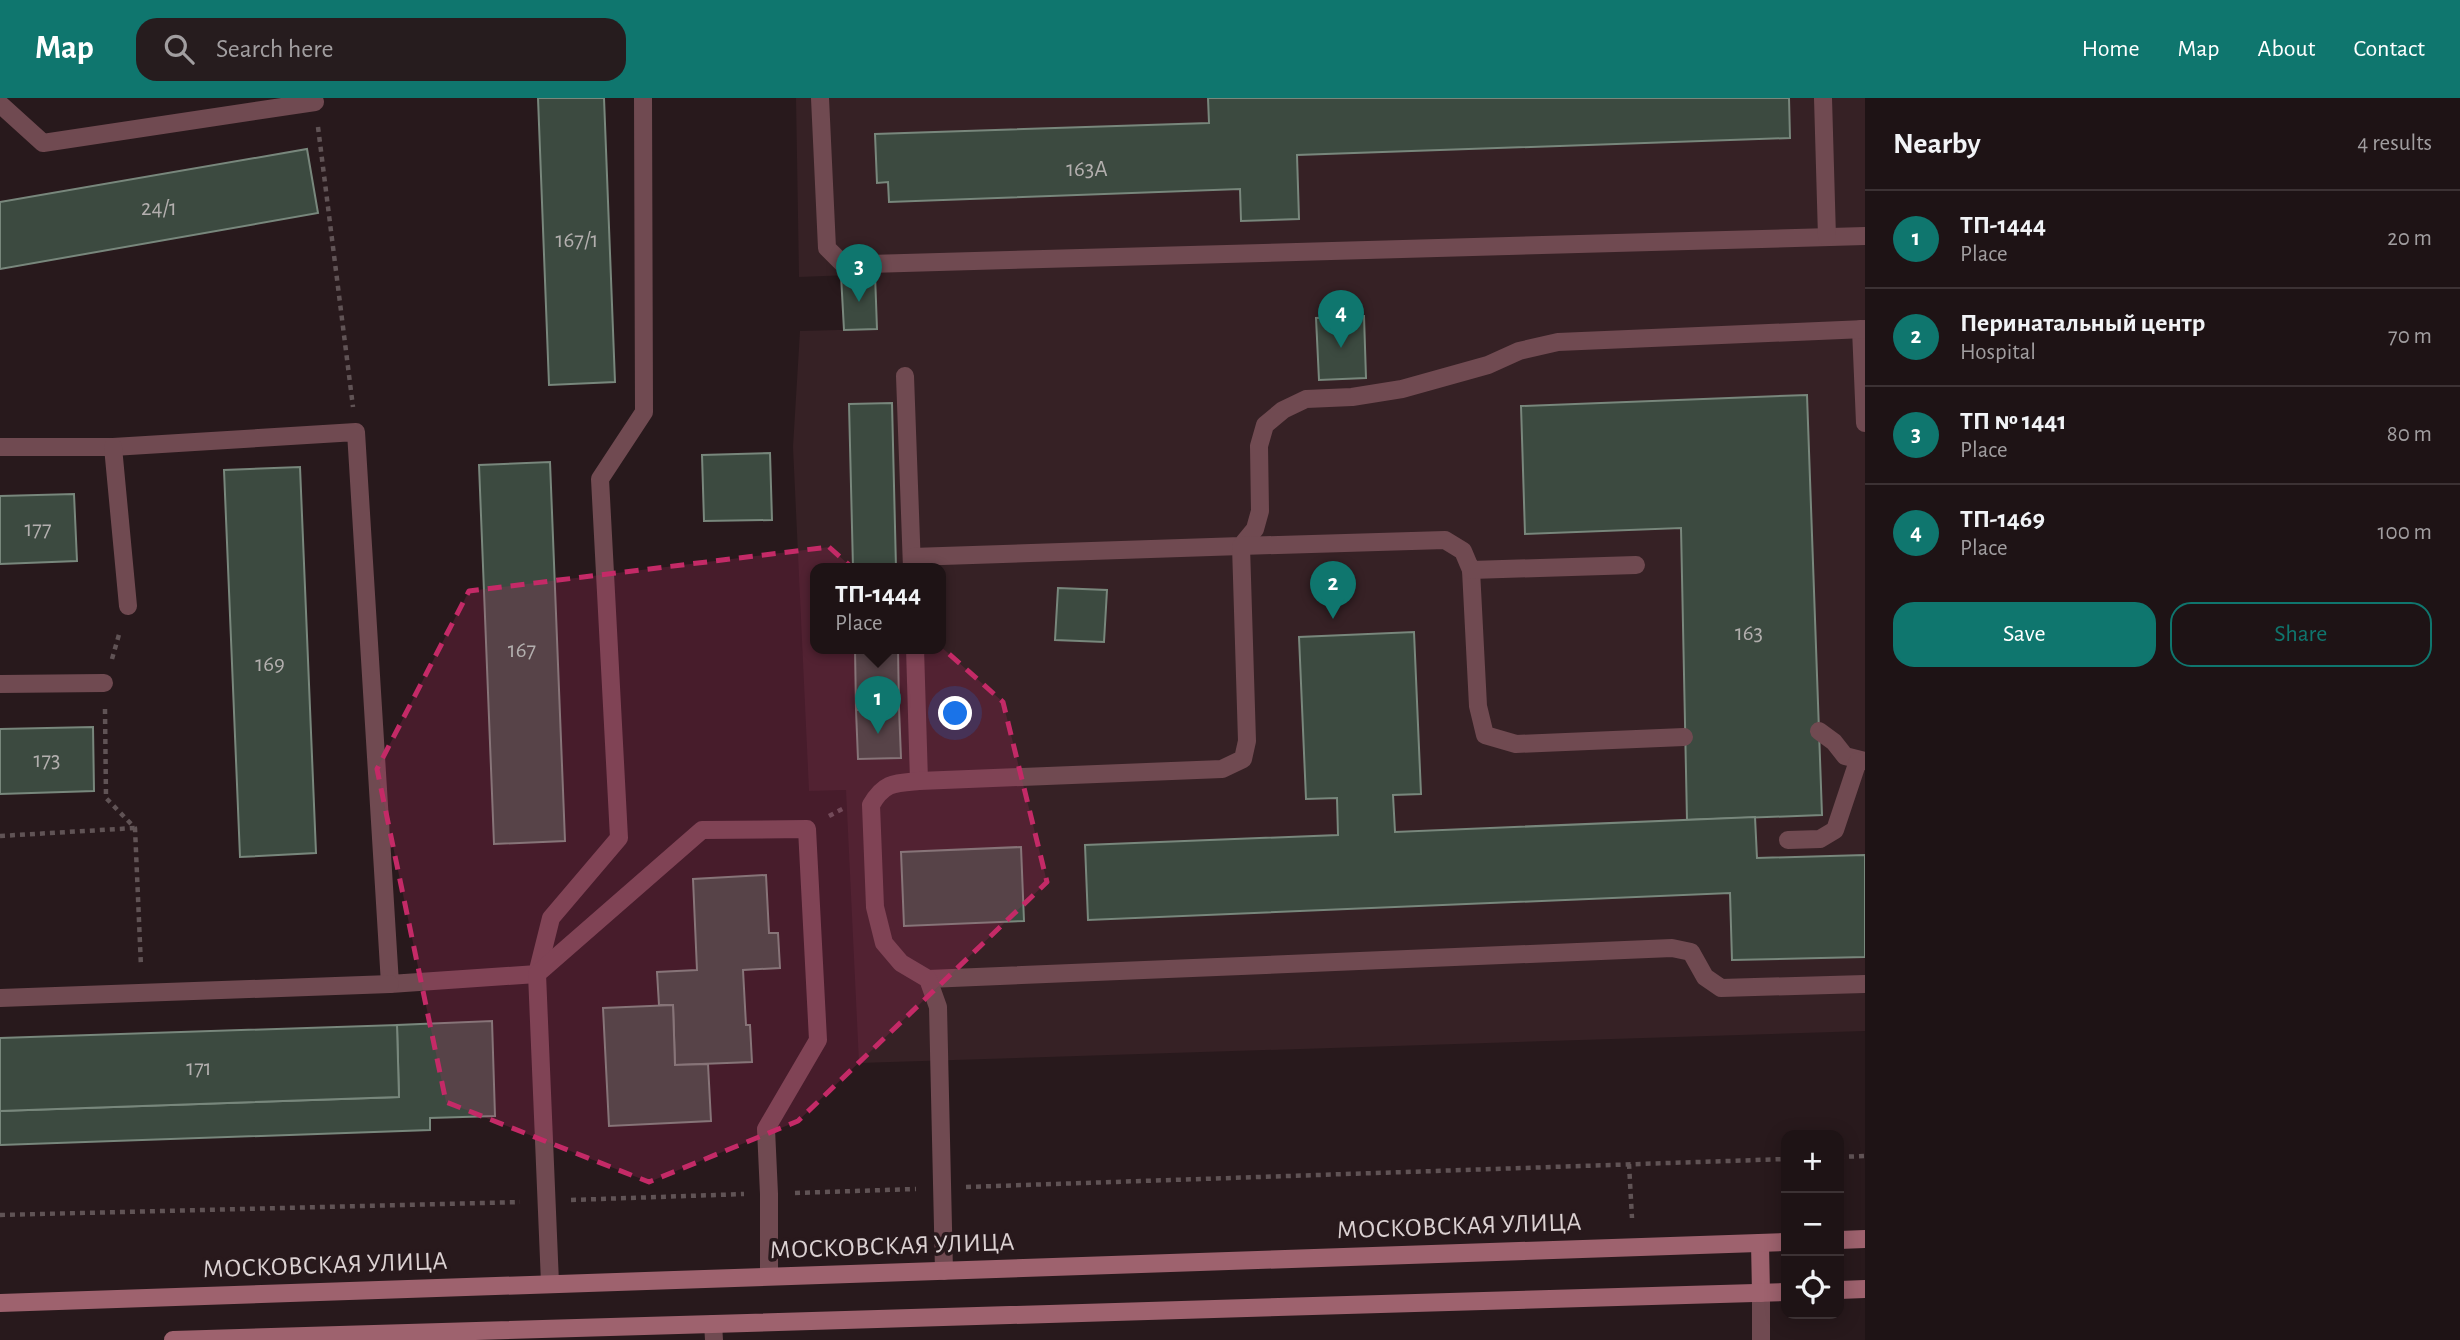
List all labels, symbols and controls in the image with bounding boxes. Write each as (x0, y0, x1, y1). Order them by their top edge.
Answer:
search box (136, 18, 626, 81)
icon: search (160, 30, 198, 68)
text: Map (35, 32, 94, 65)
text: Search here (216, 36, 334, 62)
text: Home (2082, 37, 2140, 61)
text: Map (2178, 37, 2220, 61)
text: About (2258, 37, 2315, 61)
text: Contact (2353, 37, 2425, 61)
text: Nearby (1893, 129, 1981, 159)
text: 4 results (2357, 132, 2432, 155)
house number: 163А (1066, 158, 1108, 181)
house number: 24/1 (141, 197, 177, 220)
text: ТП-1444 (1960, 212, 2046, 238)
text: 1 (1912, 227, 1920, 250)
text: 20 m (2387, 227, 2432, 250)
house number: 167/1 (556, 229, 598, 252)
text: Place (1960, 243, 2008, 266)
pin: 3 (836, 244, 882, 302)
pin: 4 (1318, 290, 1364, 348)
text: Перинатальный центр (1960, 310, 2205, 336)
text: 2 (1911, 325, 1921, 348)
text: 70 m (2388, 325, 2432, 348)
text: Hospital (1960, 341, 2036, 364)
text: ТП № 1441 (1960, 408, 2067, 434)
text: 3 (1911, 423, 1921, 446)
text: 80 m (2387, 423, 2432, 446)
text: Place (1960, 439, 2008, 462)
text: ТП-1469 (1960, 506, 2045, 532)
house number: 177 (24, 518, 52, 541)
text: 4 (1910, 521, 1922, 544)
text: 100 m (2378, 521, 2432, 544)
text: Place (1960, 537, 2008, 560)
pin: 2 (1310, 561, 1356, 619)
popup (810, 563, 946, 654)
text: ТП-1444 (835, 581, 921, 607)
button: Save (1893, 602, 2156, 667)
button: Share (2170, 602, 2432, 667)
text: Place (835, 612, 883, 635)
house number: 163 (1735, 622, 1763, 645)
house number: 167 (508, 639, 536, 662)
house number: 169 (255, 653, 285, 676)
pin: 1 (855, 676, 901, 734)
your location (938, 696, 972, 730)
house number: 173 (34, 749, 60, 772)
house number: 171 (186, 1057, 212, 1080)
map controls (1781, 1130, 1844, 1319)
button: + (1781, 1130, 1844, 1193)
button: − (1781, 1193, 1844, 1256)
street label: МОСКОВСКАЯ УЛИЦА (1336, 1209, 1582, 1243)
street label: МОСКОВСКАЯ УЛИЦА (769, 1229, 1015, 1263)
street label: МОСКОВСКАЯ УЛИЦА (202, 1248, 448, 1282)
button: locate (1781, 1256, 1844, 1319)

